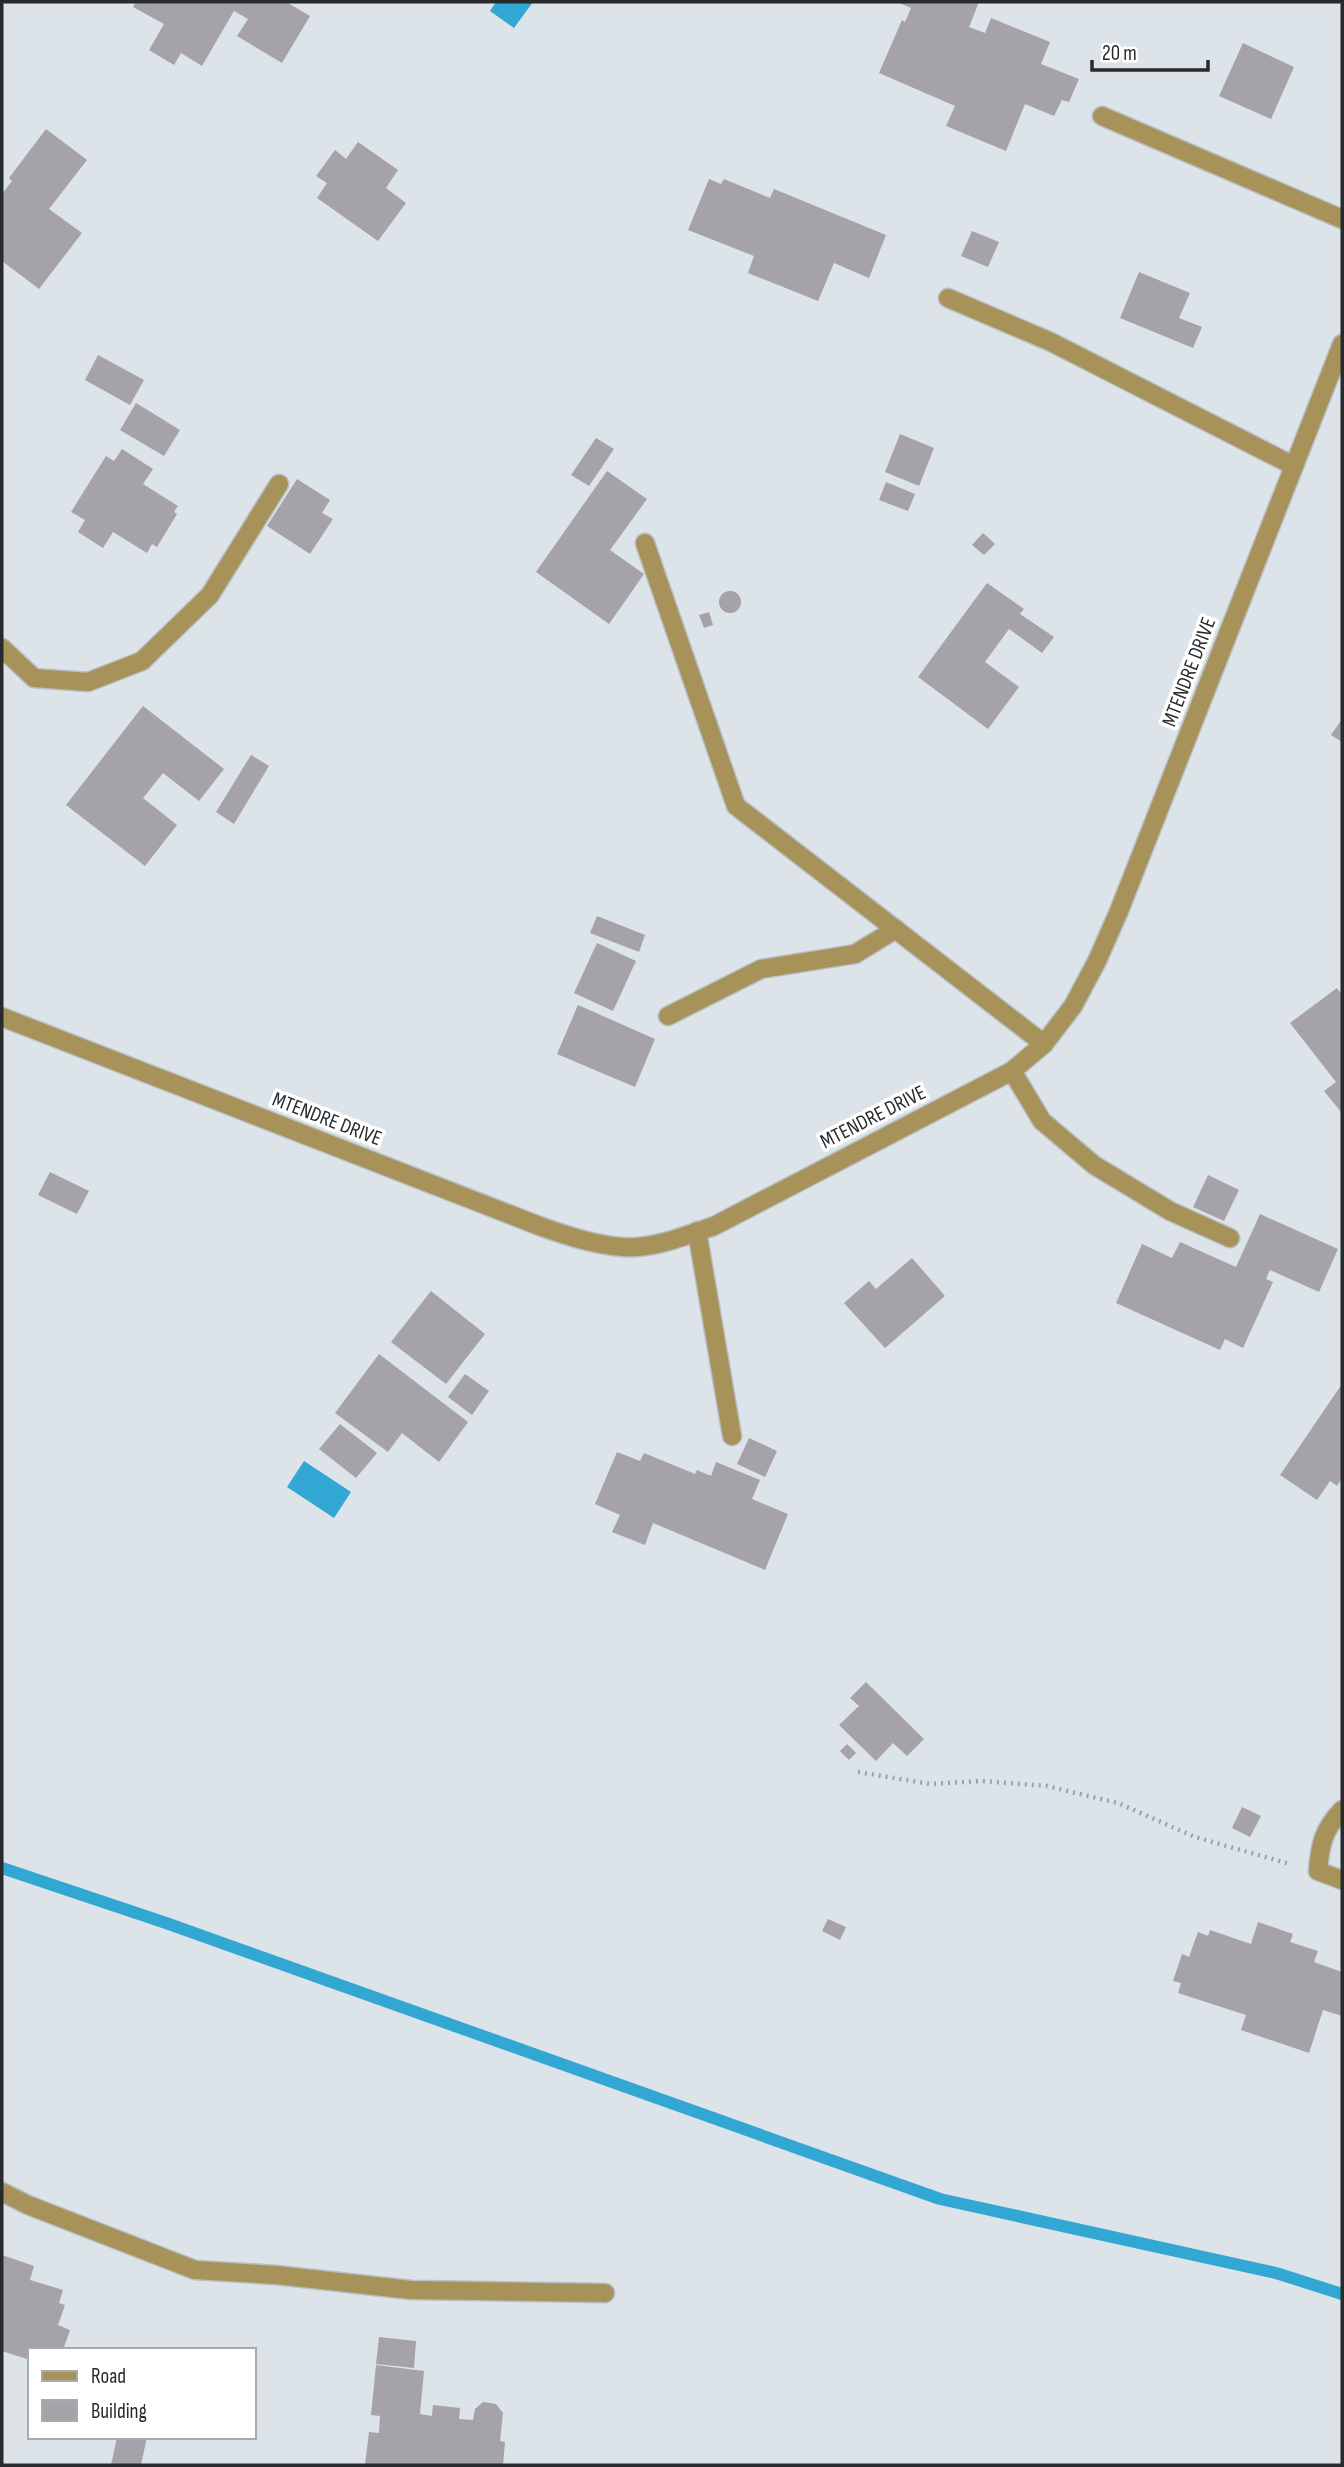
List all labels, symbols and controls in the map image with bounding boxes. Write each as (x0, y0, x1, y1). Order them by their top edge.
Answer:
scale bar (1092, 28, 1208, 72)
text: 20 m (1102, 41, 1137, 66)
street label: MTENDRE DRIVE (1157, 614, 1221, 730)
street label: MTENDRE DRIVE (816, 1080, 930, 1154)
street label: MTENDRE DRIVE (269, 1087, 385, 1151)
legend (28, 2348, 256, 2439)
text: Road (91, 2364, 126, 2389)
text: Building (91, 2399, 147, 2424)

